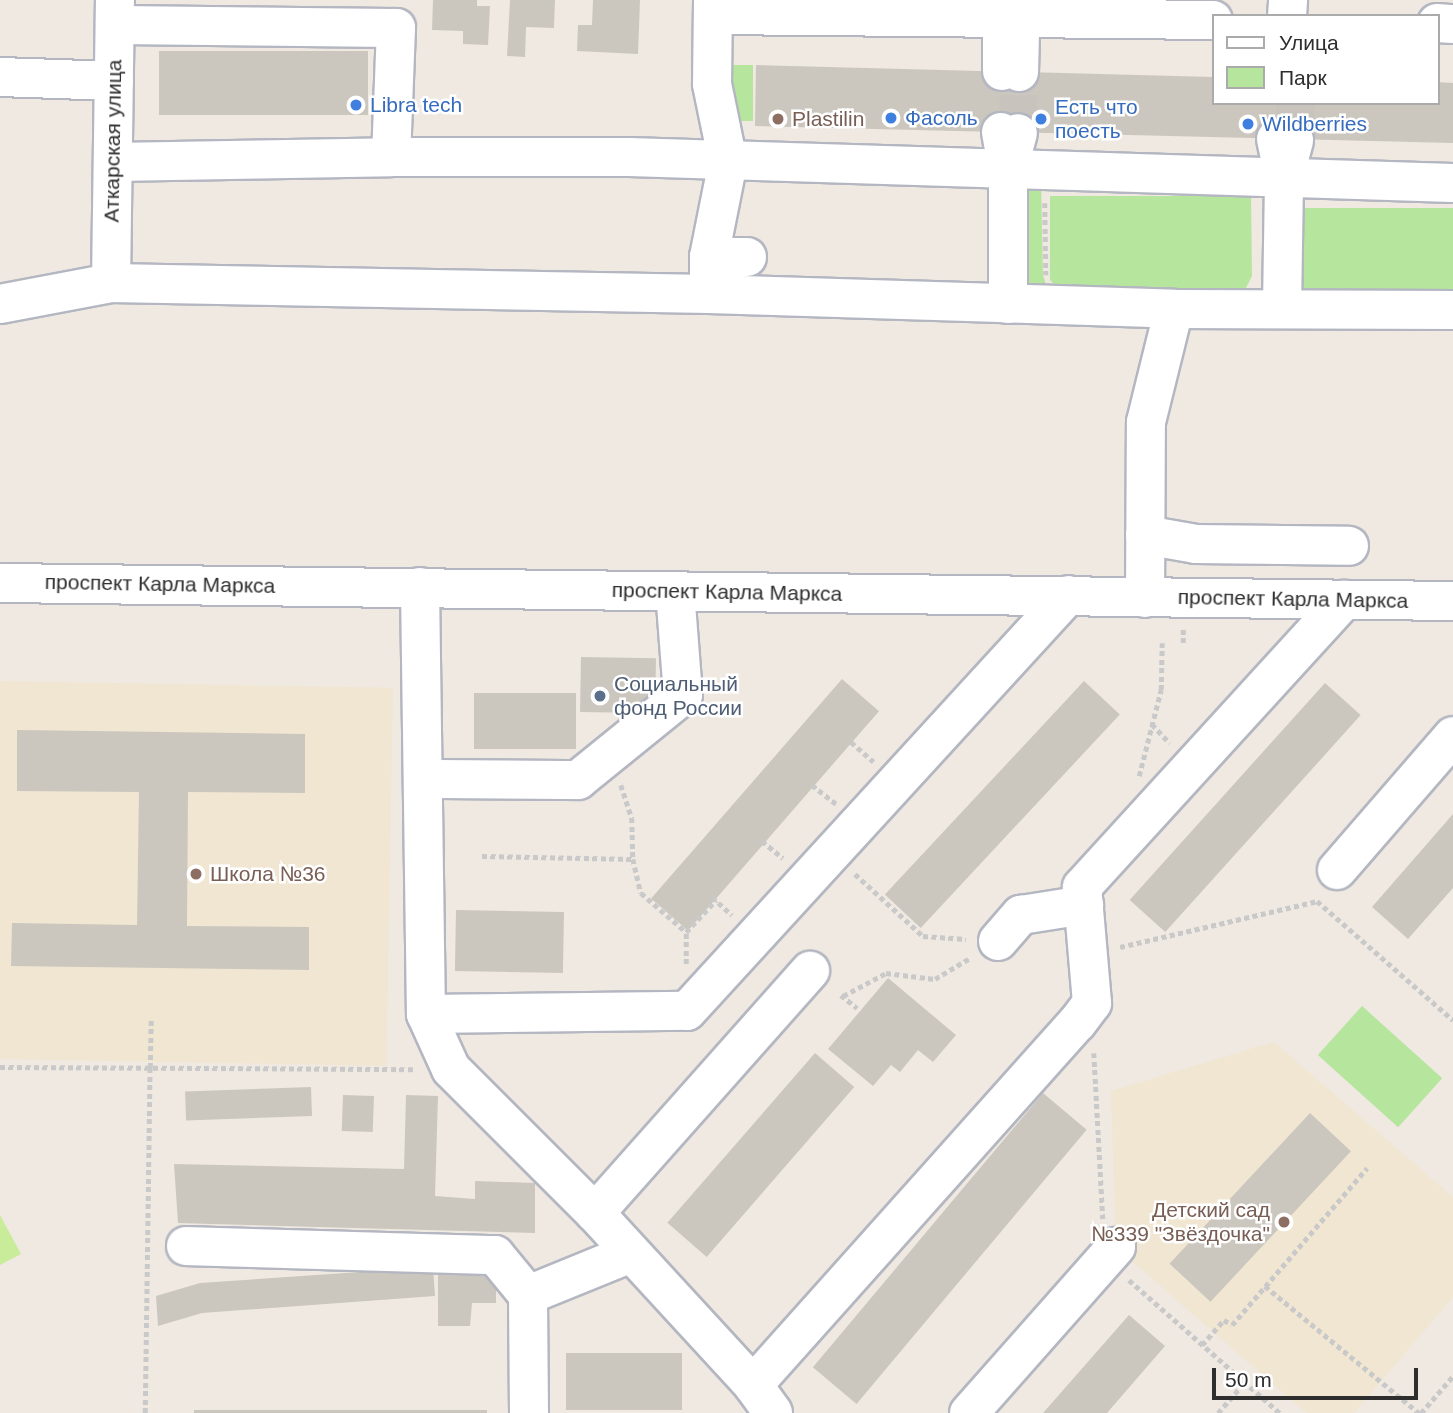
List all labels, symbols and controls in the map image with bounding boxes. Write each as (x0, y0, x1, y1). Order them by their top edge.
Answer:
legend (1212, 14, 1439, 105)
text: Улица (1279, 31, 1339, 54)
street label: Аткарская улица (99, 59, 127, 223)
text: Парк (1279, 66, 1327, 89)
place label: Libra tech (370, 92, 462, 118)
place label: Есть что поесть (1055, 94, 1138, 144)
marker: Libra tech (348, 97, 364, 113)
place label: Фасоль (905, 105, 978, 131)
place label: Plastilin (792, 106, 864, 132)
marker: Фасоль (883, 110, 899, 126)
marker: Plastilin (770, 111, 786, 127)
marker: Есть что поесть (1033, 111, 1049, 127)
place label: Wildberries (1262, 111, 1367, 137)
marker: Wildberries (1240, 116, 1256, 132)
street label: проспект Карла Маркса (45, 569, 275, 599)
street label: проспект Карла Маркса (612, 577, 842, 607)
street label: проспект Карла Маркса (1178, 584, 1408, 614)
place label: Социальный фонд России (614, 671, 742, 721)
marker: Социальный фонд России (592, 688, 608, 704)
place label: Школа №36 (210, 861, 326, 887)
marker: Школа №36 (188, 866, 204, 882)
place label: Детский сад №339 "Звёздочка" (1091, 1197, 1270, 1247)
marker: Детский сад №339 "Звёздочка" (1276, 1214, 1292, 1230)
scale bar (1215, 1354, 1422, 1398)
text: 50 m (1225, 1368, 1272, 1391)

